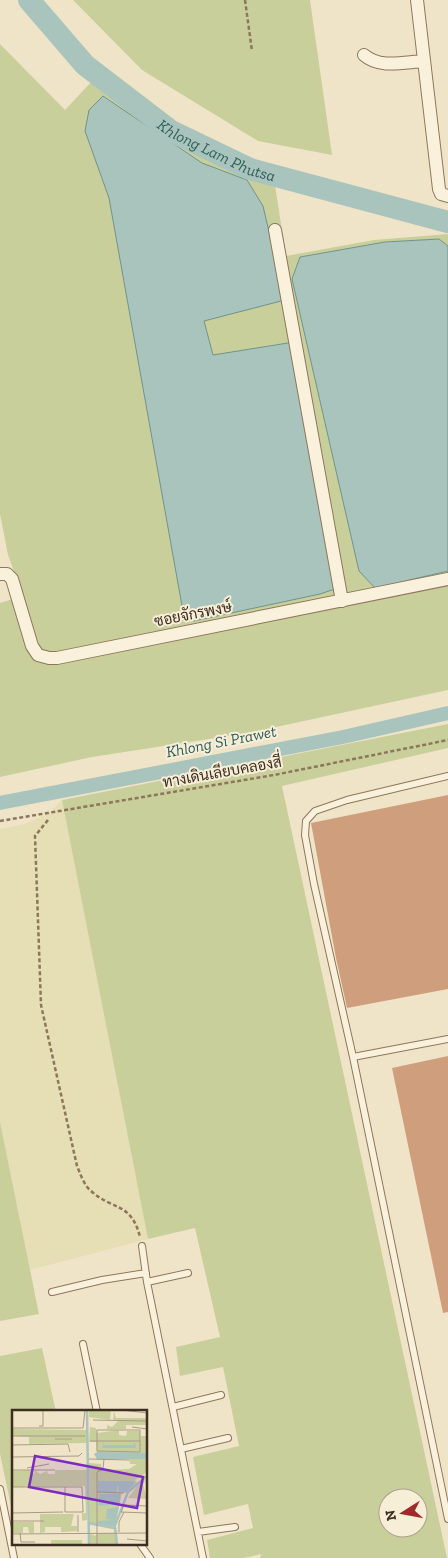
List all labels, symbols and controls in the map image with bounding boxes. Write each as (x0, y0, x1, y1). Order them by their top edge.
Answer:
water label: Khlong Lam Phutsa (154, 115, 278, 185)
street label: ซอยจักรพงษ์ (152, 597, 234, 630)
water label: Khlong Si Prawet (164, 721, 278, 762)
street label: ทางเดินเลียบคลองสี่ (160, 747, 283, 791)
inset map (12, 1410, 148, 1546)
north arrow (378, 1488, 428, 1538)
text: N (381, 1508, 400, 1522)

